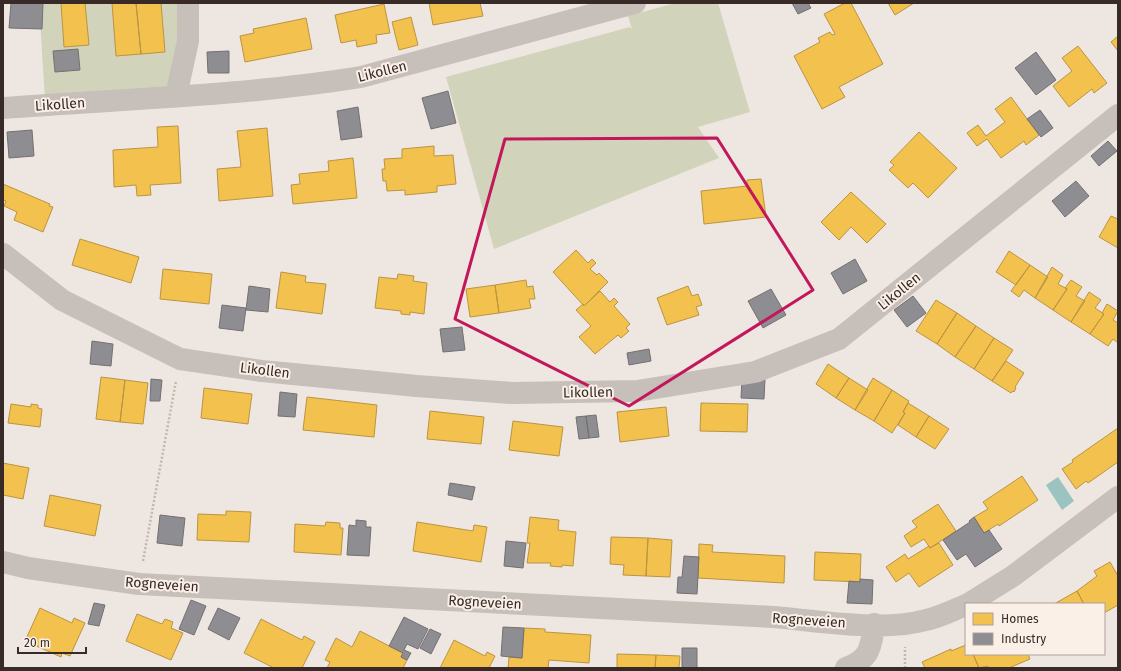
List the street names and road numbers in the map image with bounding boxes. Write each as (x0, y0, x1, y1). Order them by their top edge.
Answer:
street label: Likollen (356, 57, 408, 86)
street label: Likollen (34, 94, 86, 115)
street label: Likollen (874, 269, 924, 314)
street label: Likollen (239, 359, 291, 382)
street label: Likollen (563, 384, 613, 401)
street label: Rogneveien (125, 573, 199, 596)
street label: Rogneveien (448, 592, 522, 613)
street label: Rogneveien (772, 609, 846, 632)

